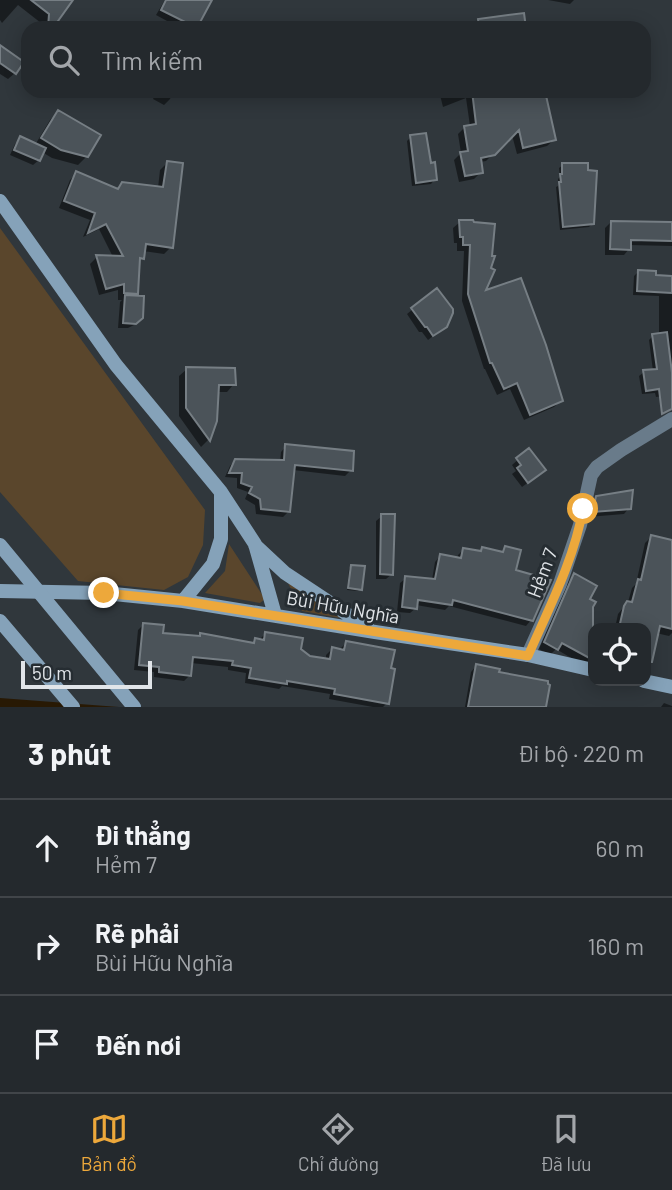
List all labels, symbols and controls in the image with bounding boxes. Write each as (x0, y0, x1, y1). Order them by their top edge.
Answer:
search box (21, 21, 651, 98)
icon: search (45, 41, 83, 79)
text: Tìm kiếm (101, 44, 203, 75)
route start (567, 493, 598, 524)
street label: Hẻm 7 (522, 545, 561, 601)
route end (88, 577, 119, 608)
street label: Bùi Hữu Nghĩa (285, 585, 401, 628)
map controls (588, 623, 651, 686)
button: locate (588, 623, 651, 686)
scale bar (21, 658, 152, 690)
text: 50 m (32, 661, 72, 684)
text: 3 phút (28, 735, 111, 771)
text: Đi bộ · 220 m (518, 739, 644, 767)
text: Đi thẳng (95, 819, 191, 850)
icon: ahead (28, 829, 66, 867)
text: 60 m (596, 834, 644, 862)
text: Hẻm 7 (95, 850, 157, 878)
text: Rẽ phải (95, 917, 179, 948)
icon: right (28, 927, 66, 965)
text: 160 m (587, 932, 644, 960)
text: Bùi Hữu Nghĩa (95, 948, 233, 976)
icon: arrive (28, 1025, 66, 1063)
text: Đến nơi (95, 1029, 181, 1060)
tab: Bản đồ (81, 1110, 137, 1175)
tab: Chỉ đường (298, 1110, 379, 1175)
tab: Đã lưu (540, 1110, 591, 1175)

